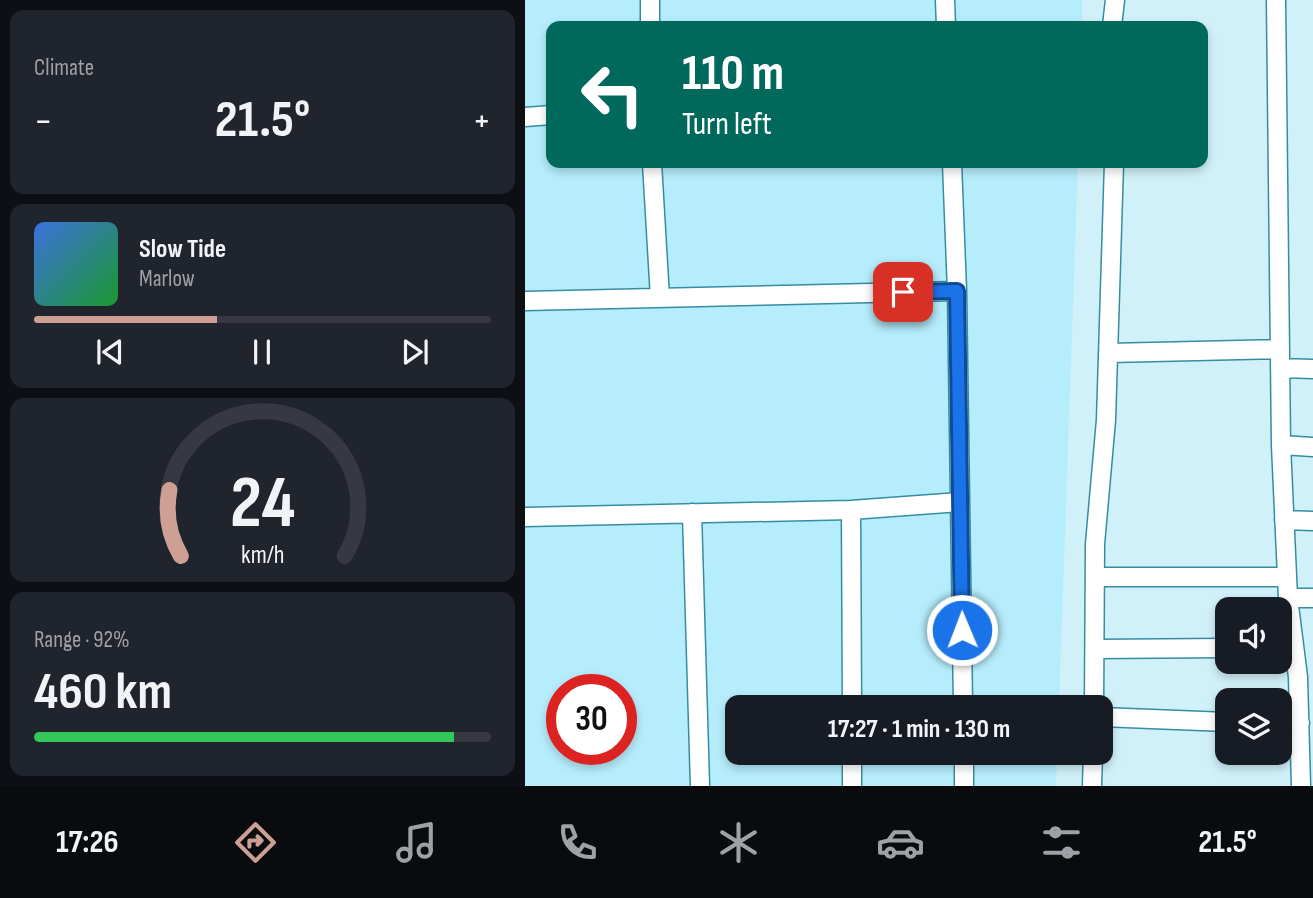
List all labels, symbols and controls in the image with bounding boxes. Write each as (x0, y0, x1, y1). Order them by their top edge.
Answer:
text: 110 m (682, 45, 784, 104)
icon: left (567, 49, 658, 140)
text: Climate (34, 54, 94, 82)
text: 21.5° (215, 89, 310, 152)
text: − (34, 99, 53, 144)
text: + (472, 99, 491, 144)
text: Turn left (682, 105, 772, 144)
text: Slow Tide (139, 234, 226, 265)
pin (873, 262, 933, 322)
text: Marlow (139, 265, 195, 293)
icon: arrive (884, 273, 922, 311)
icon: previous (91, 333, 129, 371)
icon: pause (243, 333, 281, 371)
icon: next (396, 333, 434, 371)
text: 24 (230, 460, 295, 548)
text: km/h (241, 540, 284, 571)
position arrow (925, 593, 999, 667)
map controls (1215, 597, 1292, 765)
button: sound (1215, 597, 1292, 674)
text: Range · 92% (34, 626, 130, 654)
text: 460 km (34, 661, 172, 724)
speed limit sign: 30 (546, 674, 637, 765)
button: layers (1215, 688, 1292, 765)
text: 17:27 · 1 min · 130 m (828, 714, 1010, 745)
icon: directions (231, 818, 280, 867)
icon: music (392, 818, 441, 867)
icon: phone (553, 818, 602, 867)
icon: climate (714, 818, 763, 867)
icon: car (876, 818, 925, 867)
icon: filters (1037, 818, 1086, 867)
text: 17:26 (56, 823, 118, 862)
text: 21.5° (1198, 823, 1257, 862)

